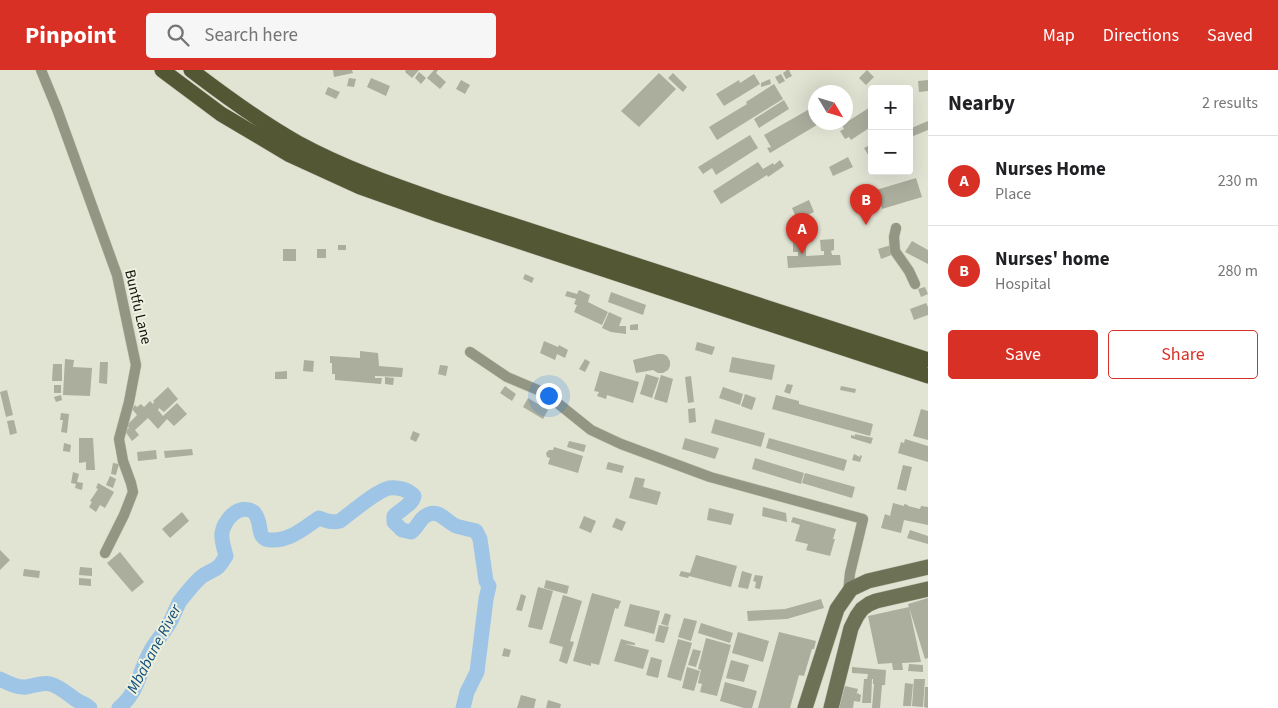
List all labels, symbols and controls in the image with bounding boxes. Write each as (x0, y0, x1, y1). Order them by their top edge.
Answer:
search box (146, 13, 496, 58)
text: Pinpoint (25, 18, 116, 53)
icon: search (164, 21, 192, 49)
text: Search here (204, 22, 298, 49)
text: Map (1043, 23, 1075, 48)
text: Directions (1103, 23, 1179, 48)
text: Saved (1207, 23, 1253, 48)
north arrow (808, 85, 853, 130)
map controls (868, 85, 913, 175)
button: + (868, 85, 913, 130)
text: Nearby (948, 88, 1015, 118)
text: 2 results (1202, 92, 1258, 114)
button: − (868, 130, 913, 175)
text: Nurses Home (995, 156, 1106, 183)
text: A (959, 170, 969, 192)
text: 230 m (1218, 170, 1258, 192)
text: Place (995, 183, 1031, 205)
pin: B (850, 184, 882, 225)
pin: A (786, 213, 818, 254)
text: Nurses' home (995, 246, 1110, 273)
text: B (959, 260, 969, 282)
text: 280 m (1218, 260, 1258, 282)
street label: Buntfu Lane (119, 268, 157, 346)
text: Hospital (995, 273, 1051, 295)
button: Save (948, 330, 1098, 379)
button: Share (1108, 330, 1258, 379)
your location (536, 383, 562, 409)
water label: Mbabane River (121, 599, 187, 697)

